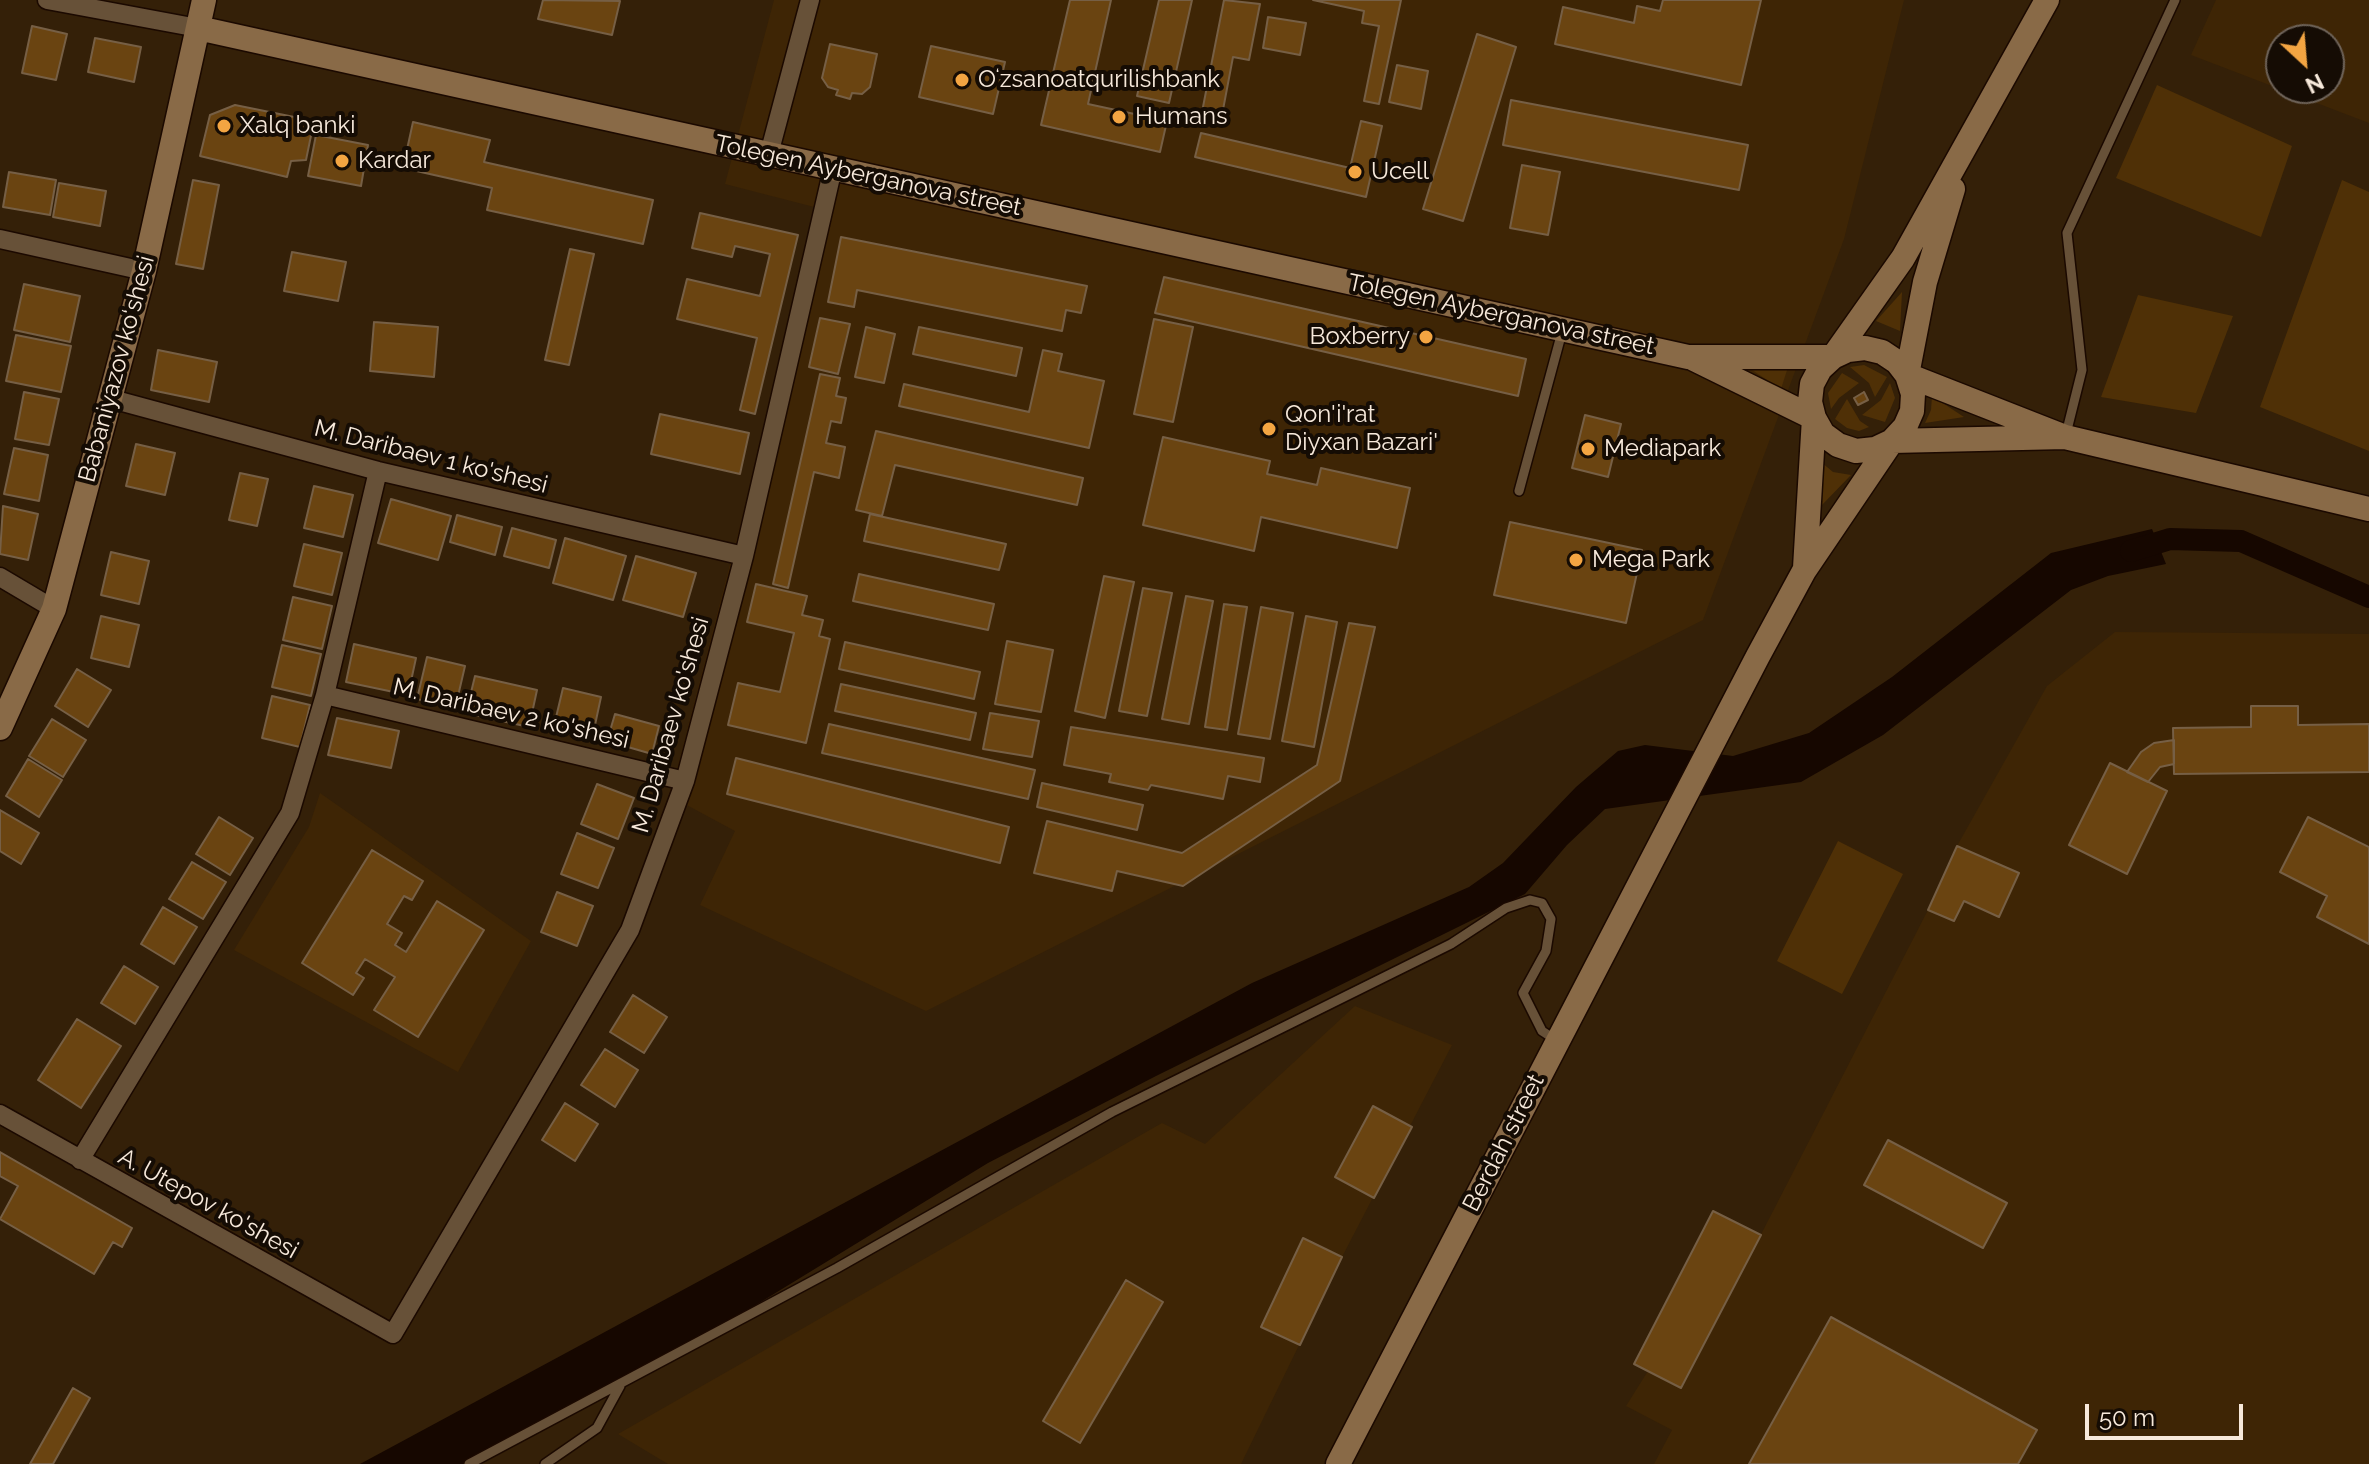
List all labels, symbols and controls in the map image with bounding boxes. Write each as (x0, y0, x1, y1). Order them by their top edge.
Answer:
north arrow (2265, 24, 2345, 104)
place label: Oʻzsanoatqurilishbank (978, 66, 1220, 94)
text: N (2301, 68, 2328, 99)
marker: Oʻzsanoatqurilishbank (953, 71, 971, 89)
place label: Humans (1135, 103, 1228, 131)
marker: Humans (1110, 108, 1128, 126)
place label: Xalq banki (240, 112, 355, 140)
marker: Xalq banki (215, 117, 233, 135)
street label: Tolegen Ayberganova street (712, 129, 1024, 223)
place label: Kardar (358, 147, 431, 175)
marker: Kardar (333, 152, 351, 170)
place label: Ucell (1371, 158, 1429, 186)
marker: Ucell (1346, 163, 1364, 181)
street label: Babaniyazov ko‘shesi (73, 253, 161, 485)
street label: Tolegen Ayberganova street (1345, 268, 1657, 362)
place label: Boxberry (1309, 323, 1410, 351)
marker: Boxberry (1417, 328, 1435, 346)
place label: Qon'i'rat Diyxan Bazari' (1285, 401, 1438, 457)
street label: M. Daribaev 1 ko'shesi (311, 414, 551, 500)
marker: Qon'i'rat Diyxan Bazari' (1260, 420, 1278, 438)
place label: Mediapark (1604, 435, 1721, 463)
marker: Mediapark (1579, 440, 1597, 458)
place label: Mega Park (1592, 546, 1710, 574)
marker: Mega Park (1567, 551, 1585, 569)
street label: M. Daribaev ko'shesi (626, 614, 716, 836)
street label: M. Daribaev 2 ko'shesi (390, 673, 632, 755)
street label: Berdah street (1457, 1070, 1551, 1216)
street label: A. Utepov ko'shesi (113, 1143, 303, 1265)
scale bar (2089, 1388, 2247, 1438)
text: 50 m (2099, 1403, 2155, 1432)

